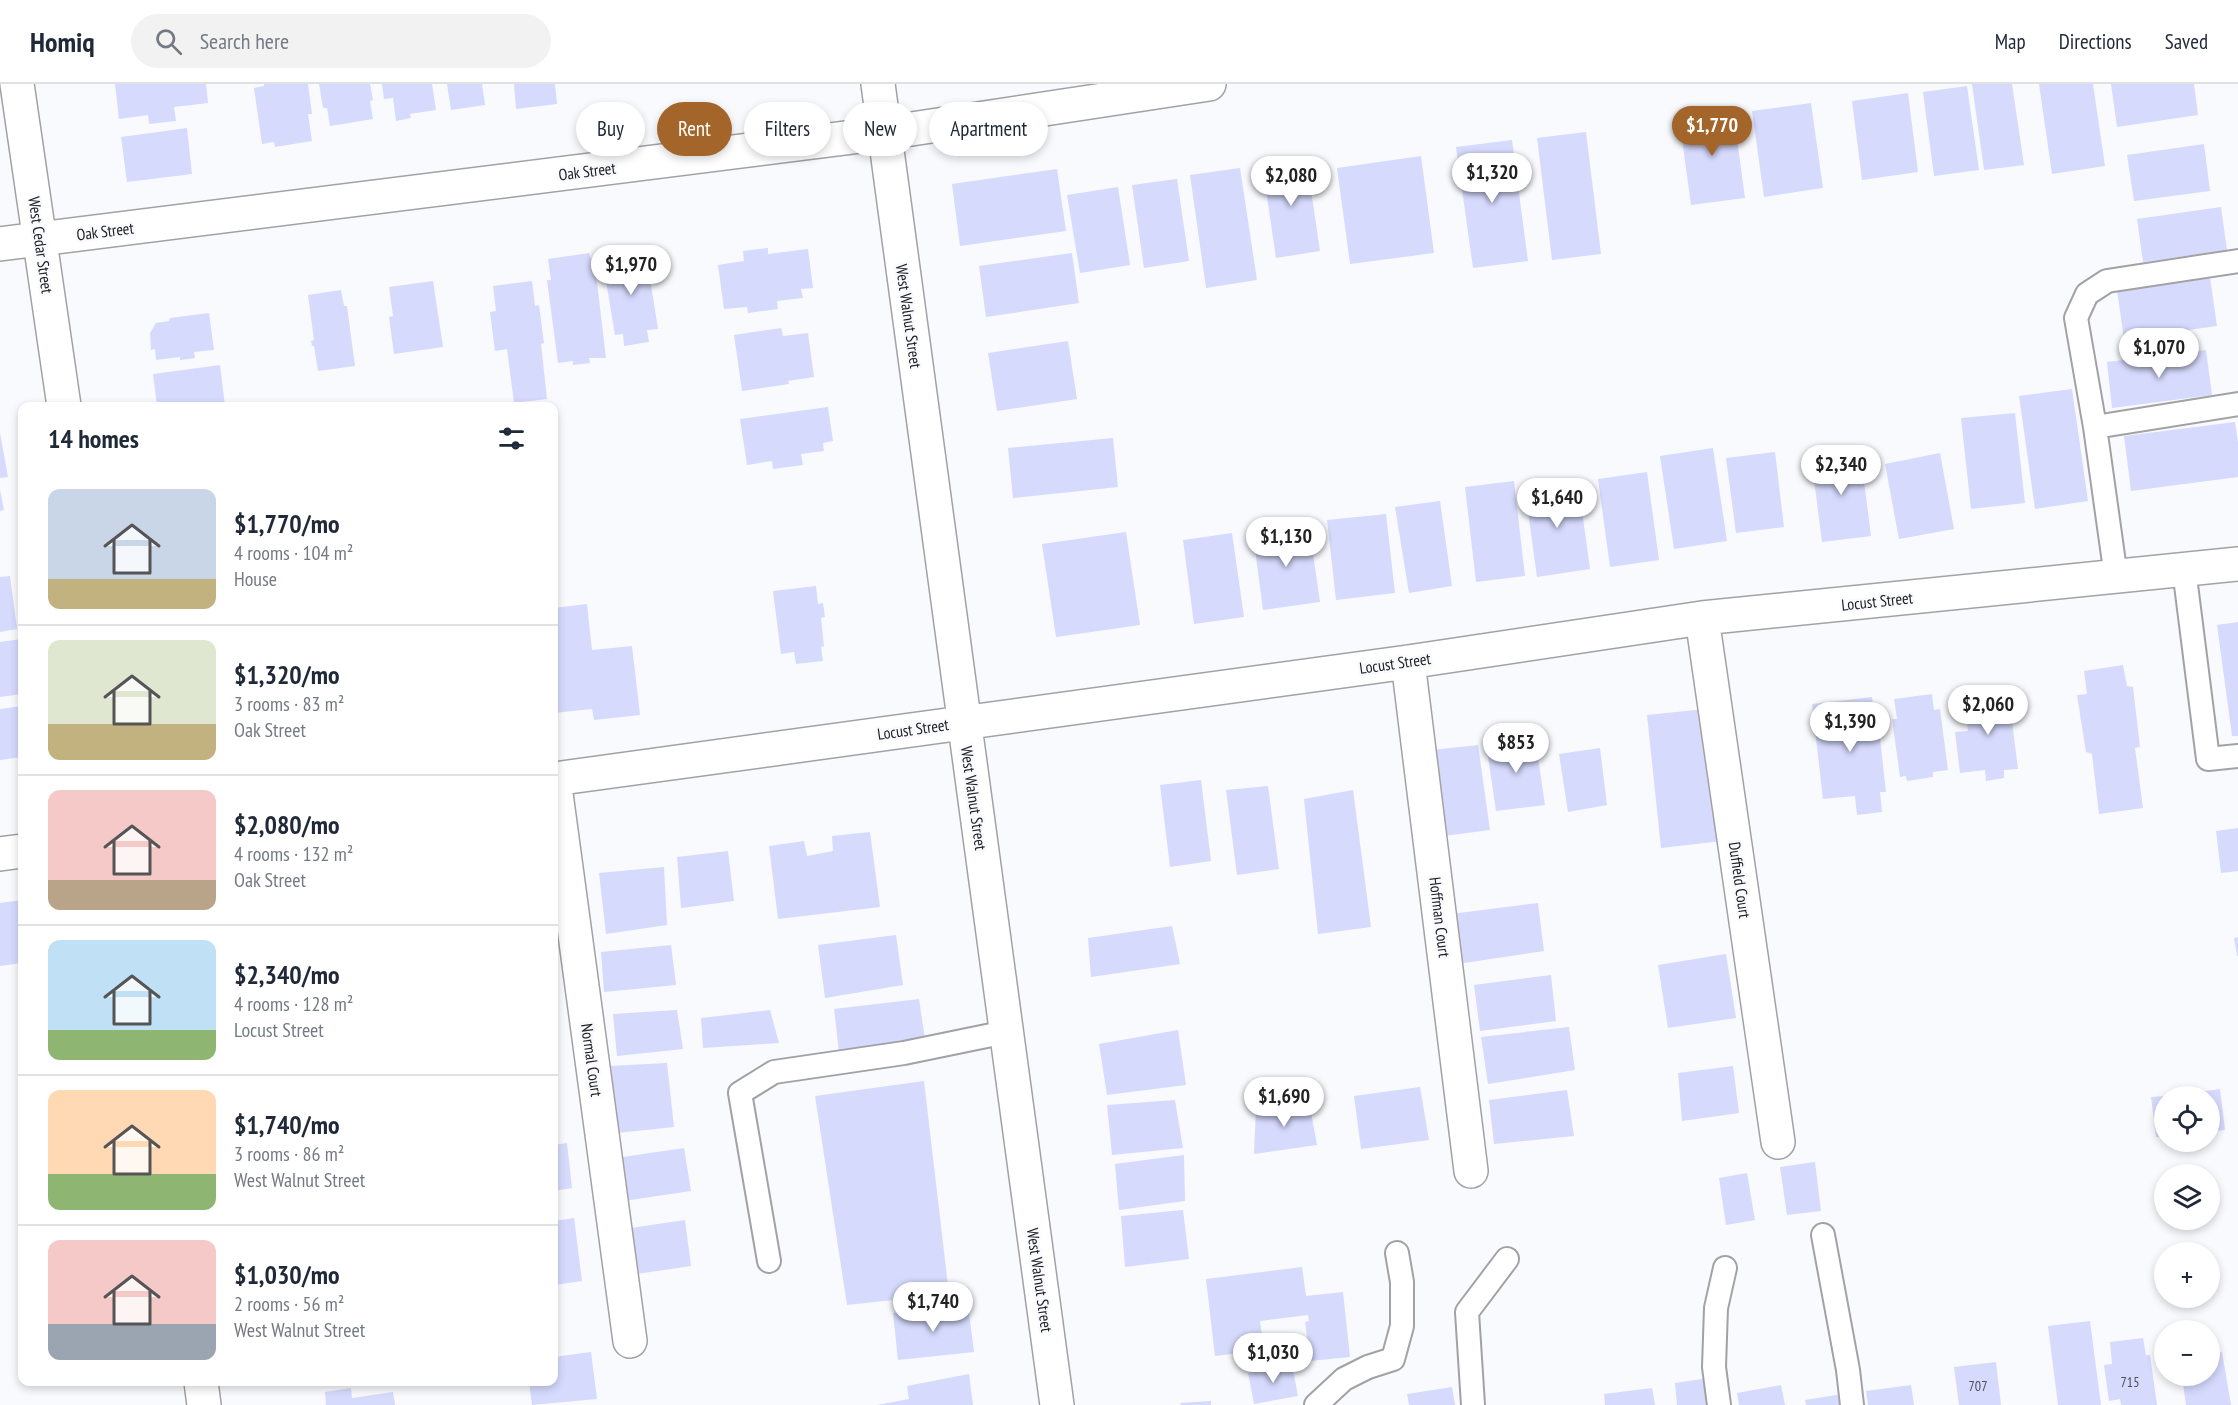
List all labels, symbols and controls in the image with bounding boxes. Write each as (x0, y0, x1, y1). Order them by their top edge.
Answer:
search box (131, 14, 551, 68)
text: Homiq (30, 23, 95, 60)
icon: search (152, 25, 185, 58)
text: Search here (200, 27, 289, 55)
text: Map (1995, 28, 2026, 55)
text: Directions (2059, 28, 2132, 55)
text: Saved (2165, 28, 2208, 55)
chip: Buy (576, 102, 645, 156)
chip: Rent (657, 102, 732, 156)
chip: Filters (744, 102, 831, 156)
chip: New (843, 102, 917, 156)
chip: Apartment (929, 102, 1048, 156)
pin: $1,770 (1663, 106, 1761, 157)
text: $1,770 (1686, 112, 1738, 138)
pin: $1,320 (1443, 153, 1541, 204)
pin: $2,080 (1242, 156, 1340, 207)
street label: Oak Street (557, 157, 617, 184)
text: $1,320 (1466, 159, 1518, 185)
text: $2,080 (1265, 162, 1317, 188)
street label: West Cedar Street (24, 195, 58, 295)
street label: Oak Street (75, 217, 135, 244)
pin: $1,970 (582, 245, 680, 296)
text: $1,970 (605, 251, 657, 277)
street label: West Walnut Street (892, 263, 926, 370)
pin: $1,070 (2110, 328, 2208, 379)
text: $1,070 (2133, 334, 2185, 360)
text: 14 homes (48, 422, 139, 455)
icon: filters (495, 422, 528, 455)
pin: $2,340 (1792, 445, 1890, 496)
text: $2,340 (1815, 451, 1867, 477)
pin: $1,640 (1508, 478, 1606, 529)
text: $1,640 (1531, 484, 1583, 510)
text: $1,770/mo (234, 507, 340, 540)
icon: home (96, 513, 168, 585)
pin: $1,130 (1237, 517, 1335, 568)
text: $1,130 (1260, 523, 1312, 549)
text: 4 rooms · 104 m² (234, 540, 353, 566)
text: House (234, 566, 277, 592)
street label: Locust Street (1840, 587, 1914, 615)
street label: Locust Street (1358, 648, 1433, 678)
text: $1,320/mo (234, 658, 340, 691)
icon: home (96, 664, 168, 736)
pin: $2,060 (1939, 685, 2037, 736)
text: 3 rooms · 83 m² (234, 691, 344, 717)
text: $2,060 (1962, 691, 2014, 717)
pin: $1,390 (1801, 702, 1899, 753)
text: $1,390 (1824, 708, 1876, 734)
street label: Locust Street (876, 714, 951, 744)
text: Oak Street (234, 717, 306, 743)
pin: $853 (1480, 723, 1552, 774)
text: $853 (1497, 729, 1535, 755)
street label: West Walnut Street (957, 745, 991, 852)
text: $2,080/mo (234, 808, 340, 841)
icon: home (96, 814, 168, 886)
street label: Duffield Court (1725, 840, 1755, 920)
text: 4 rooms · 132 m² (234, 841, 353, 867)
text: Oak Street (234, 867, 306, 893)
street label: Hoffman Court (1425, 876, 1455, 959)
text: $2,340/mo (234, 958, 340, 991)
icon: home (96, 964, 168, 1036)
text: 4 rooms · 128 m² (234, 991, 353, 1017)
text: Locust Street (234, 1017, 324, 1043)
street label: Normal Court (577, 1022, 607, 1098)
pin: $1,690 (1235, 1077, 1333, 1128)
text: $1,690 (1258, 1083, 1310, 1109)
map controls (2154, 1086, 2220, 1386)
button: locate (2154, 1086, 2220, 1152)
text: $1,740/mo (234, 1108, 340, 1141)
icon: home (96, 1114, 168, 1186)
text: 3 rooms · 86 m² (234, 1141, 344, 1167)
button: layers (2154, 1164, 2220, 1230)
text: West Walnut Street (234, 1167, 365, 1193)
street label: West Walnut Street (1023, 1227, 1057, 1334)
button: + (2154, 1242, 2220, 1308)
text: $1,030/mo (234, 1258, 340, 1291)
icon: home (96, 1264, 168, 1336)
pin: $1,740 (884, 1282, 982, 1333)
text: $1,740 (907, 1288, 959, 1314)
text: 2 rooms · 56 m² (234, 1291, 344, 1317)
text: West Walnut Street (234, 1317, 365, 1343)
button: − (2154, 1320, 2220, 1386)
pin: $1,030 (1224, 1333, 1322, 1384)
text: $1,030 (1247, 1339, 1299, 1365)
house number: 715 (2121, 1373, 2139, 1391)
house number: 707 (1969, 1377, 1987, 1395)

